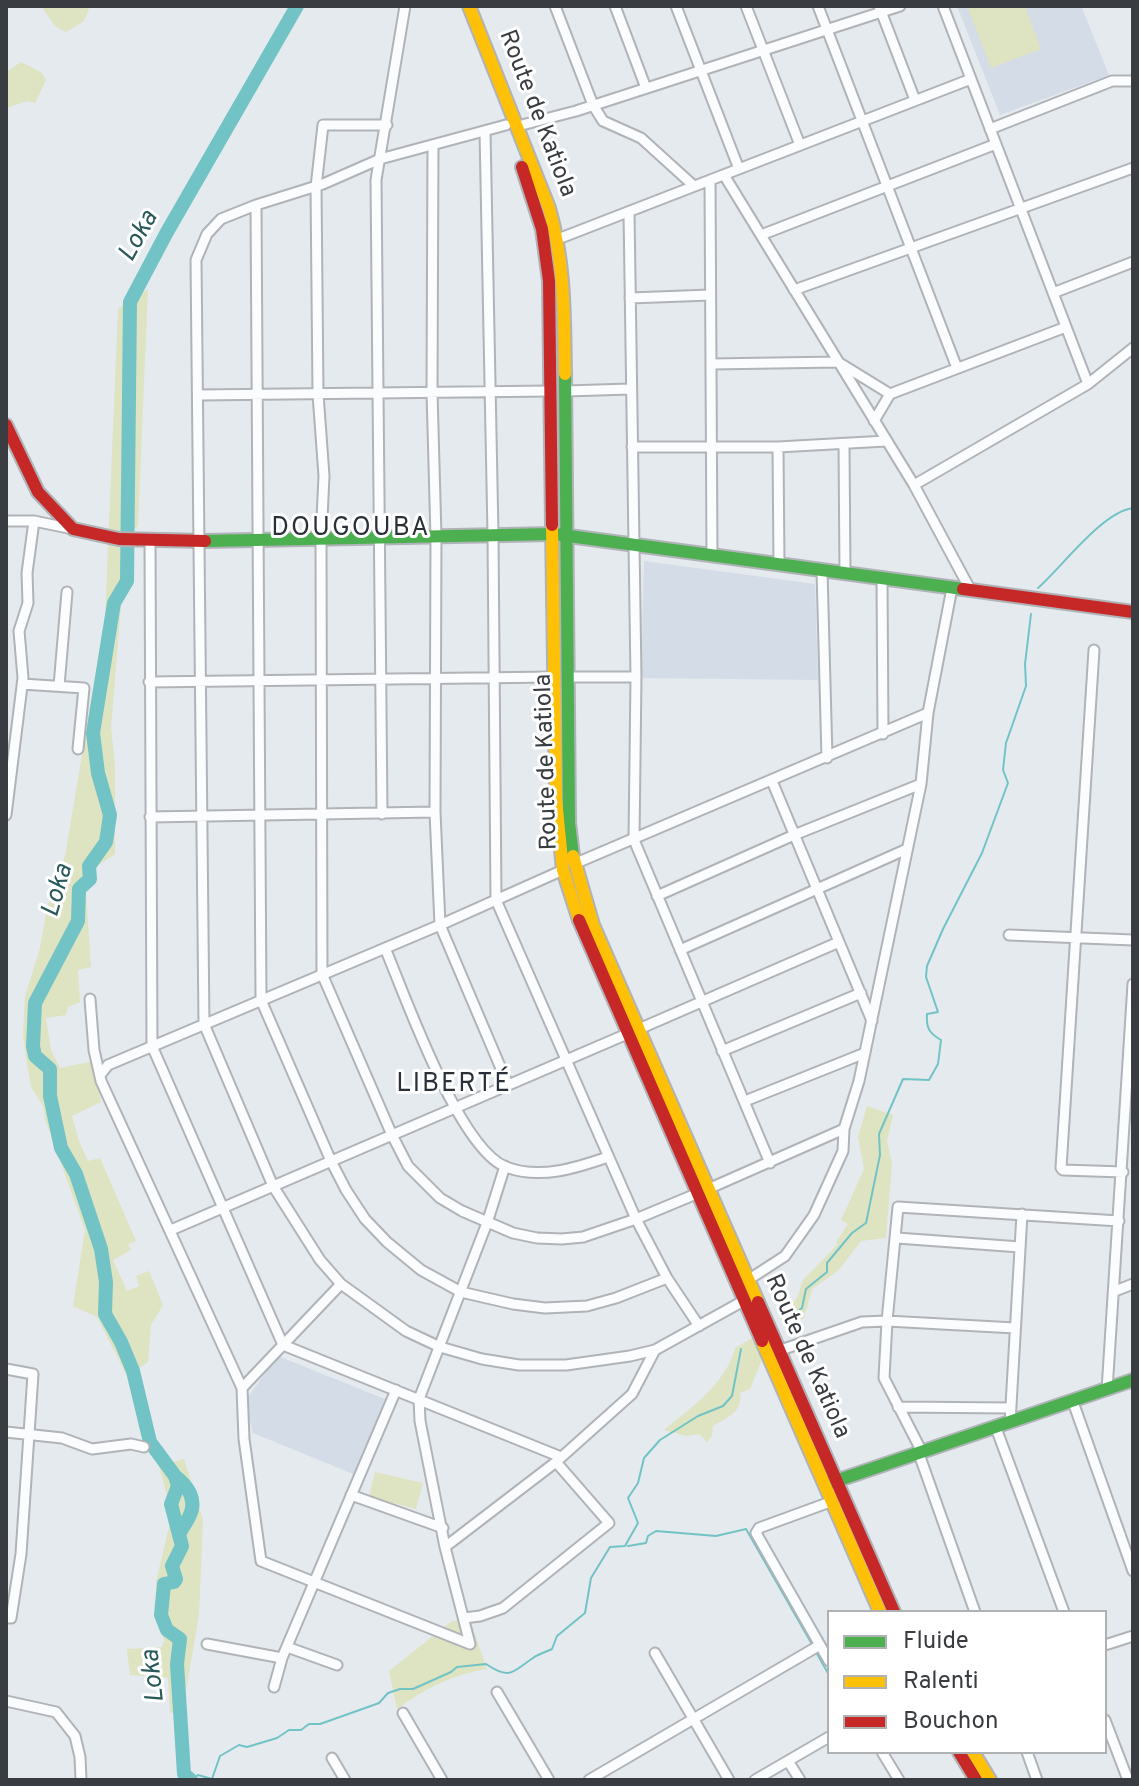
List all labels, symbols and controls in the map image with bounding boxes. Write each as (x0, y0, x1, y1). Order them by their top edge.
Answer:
street label: Route de Katiola (491, 26, 581, 202)
water label: Loka (113, 206, 167, 268)
district label: DOUGOUBA (271, 514, 431, 546)
street label: Route de Katiola (531, 673, 565, 851)
water label: Loka (37, 861, 81, 921)
district label: LIBERTÉ (396, 1070, 512, 1102)
street label: Route de Katiola (757, 1271, 855, 1443)
legend (827, 1610, 1107, 1754)
text: Fluide (903, 1627, 969, 1657)
water label: Loka (137, 1648, 173, 1704)
text: Ralenti (903, 1667, 979, 1697)
text: Bouchon (903, 1707, 998, 1737)

